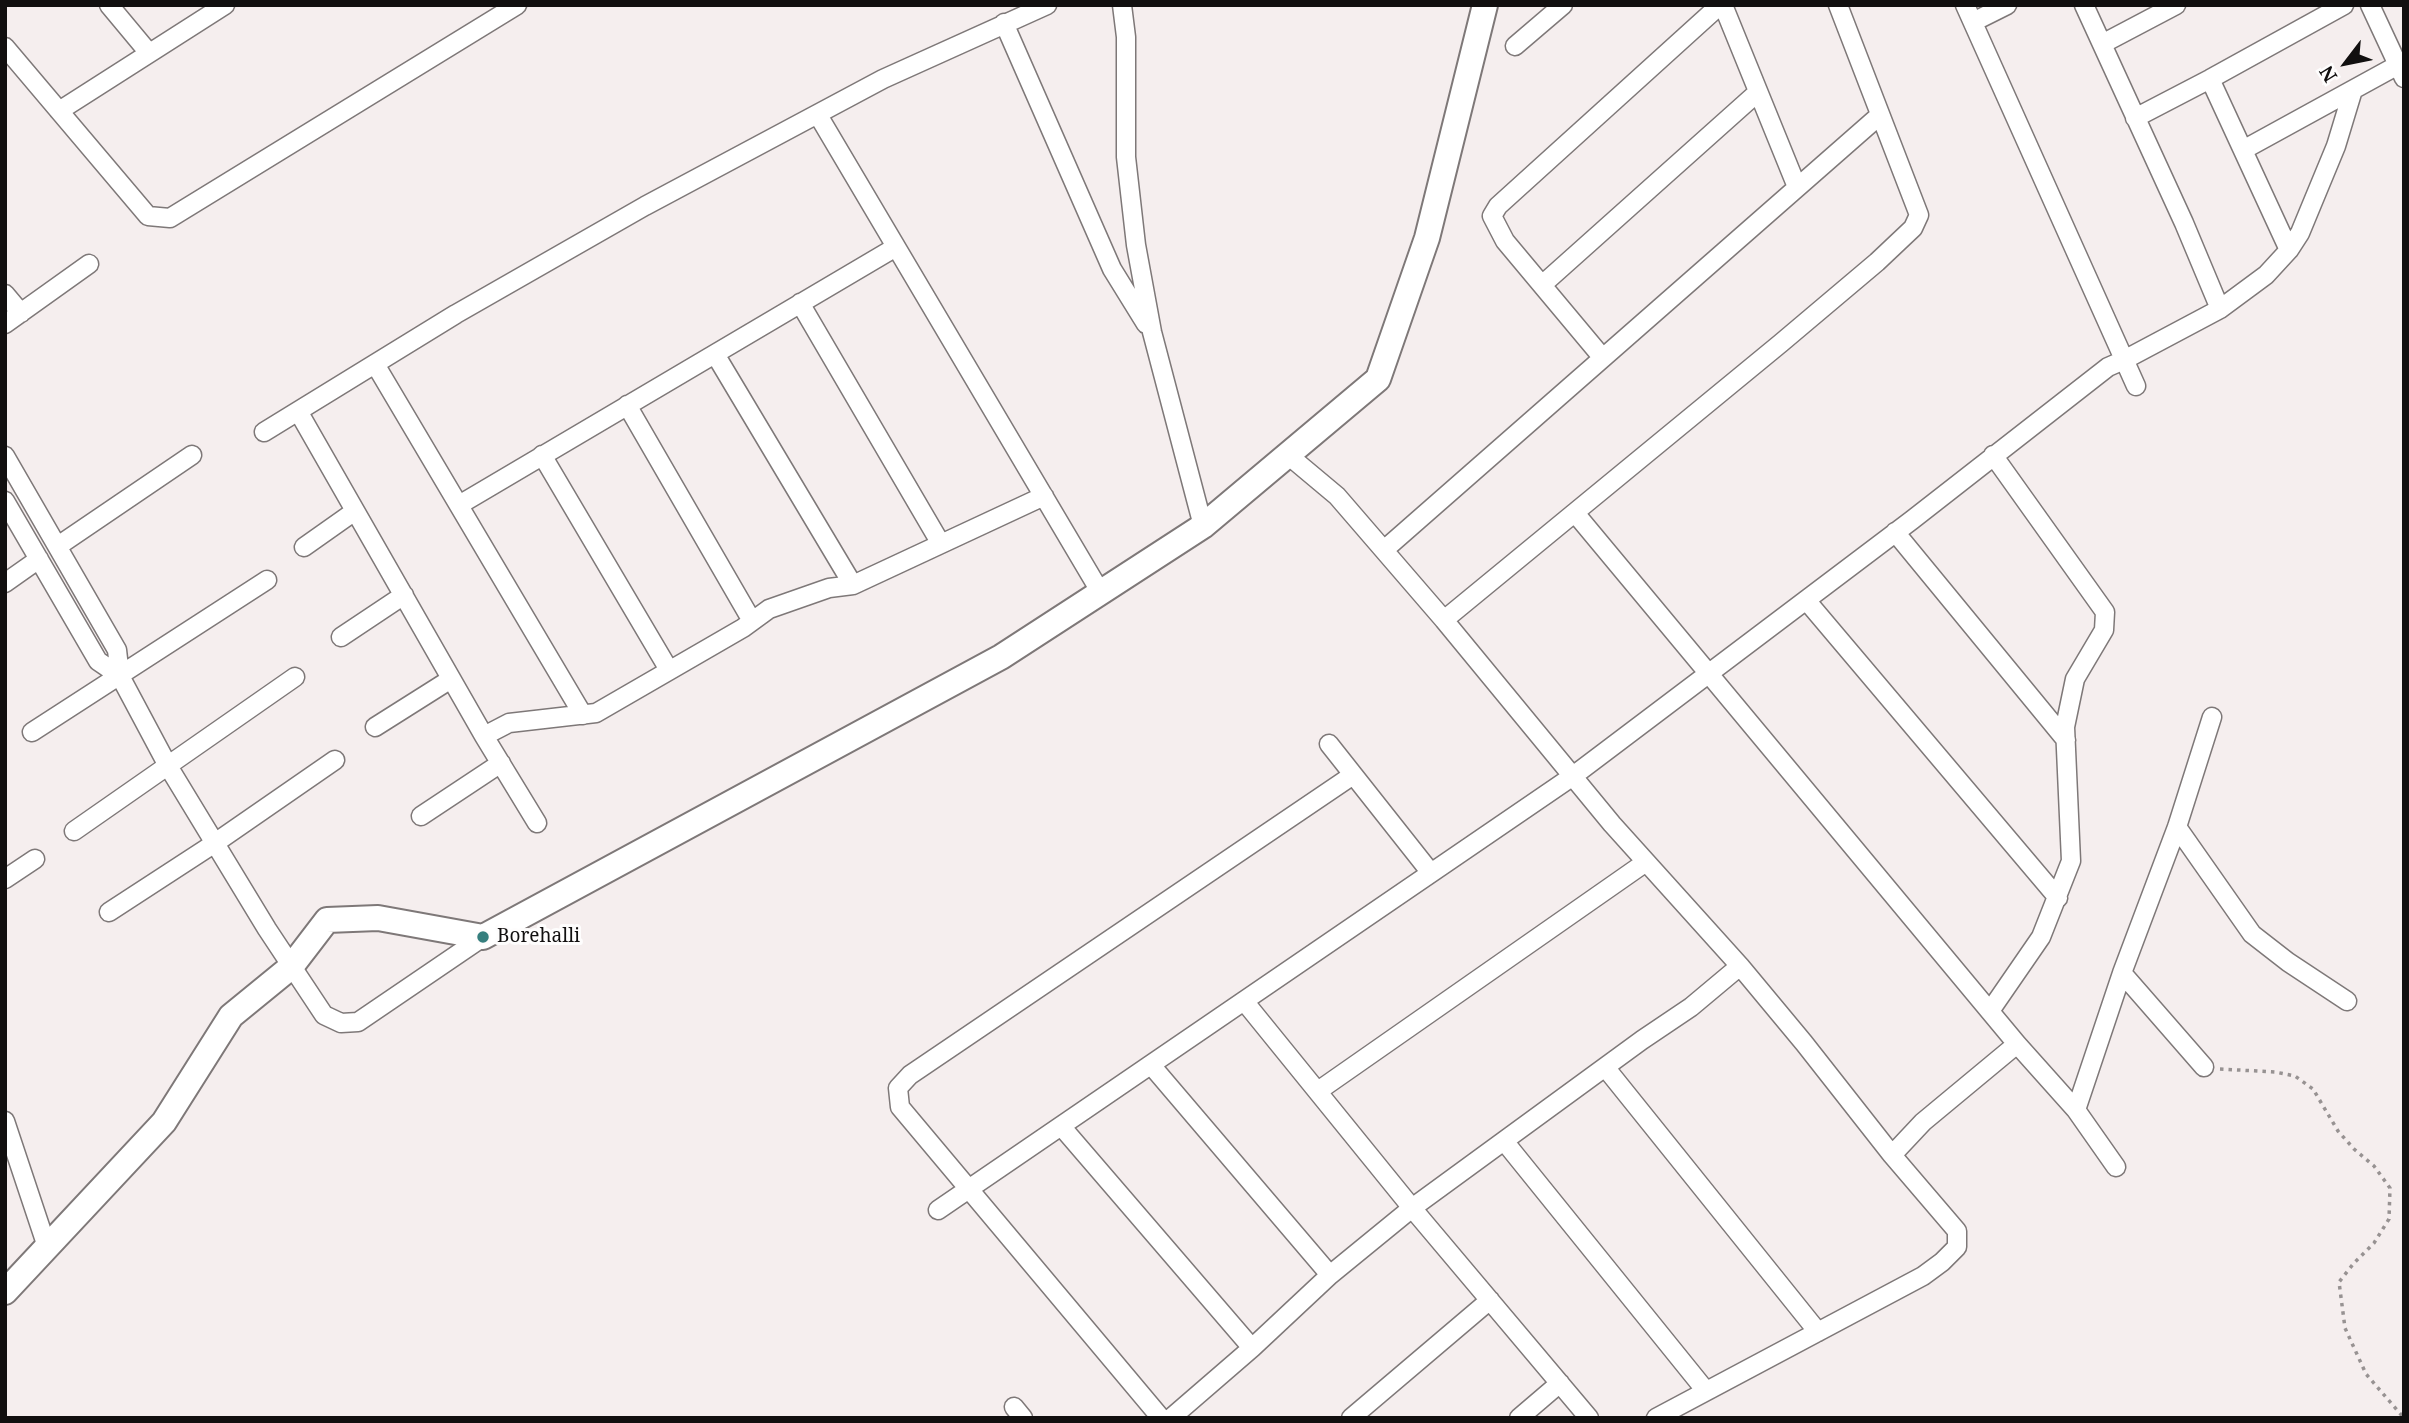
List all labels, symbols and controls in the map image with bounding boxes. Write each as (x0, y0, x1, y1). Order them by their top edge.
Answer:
north arrow (2311, 28, 2381, 98)
text: N (2313, 61, 2343, 87)
place label: Borehalli (497, 926, 580, 948)
marker: Borehalli (475, 929, 491, 945)

